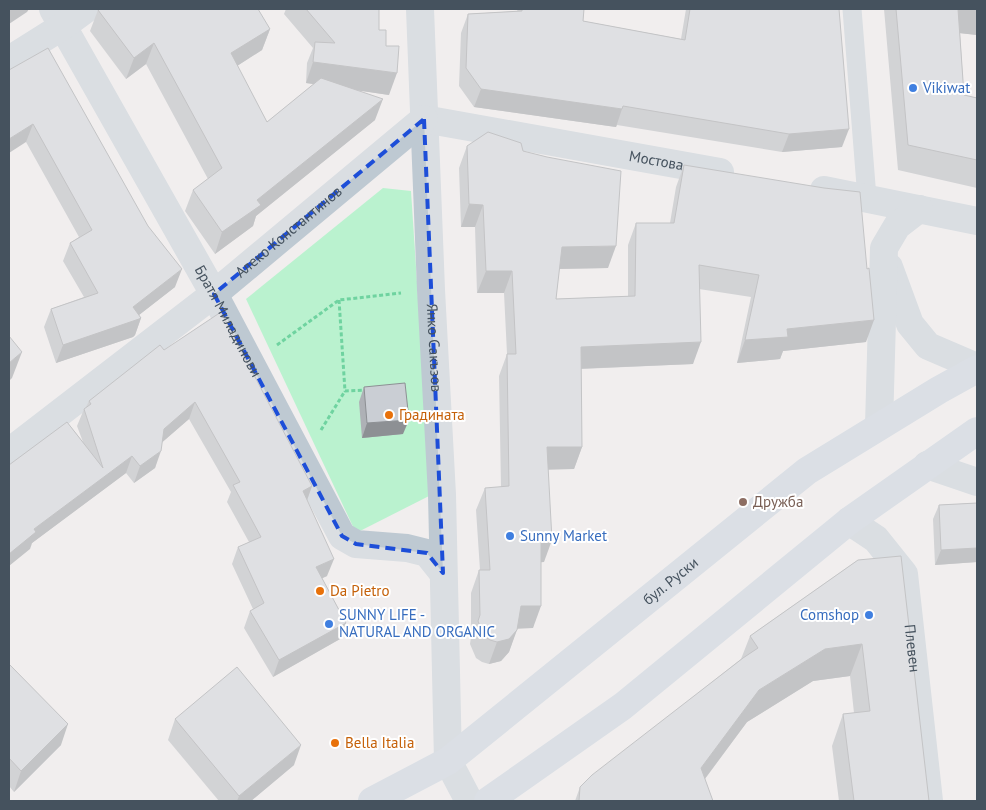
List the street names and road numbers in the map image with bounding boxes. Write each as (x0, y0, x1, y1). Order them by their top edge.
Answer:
street label: Мостова (628, 146, 685, 174)
street label: Алеко Константинов (231, 181, 346, 281)
street label: Братя Миладинови (191, 262, 266, 380)
street label: Янко Сакъзов (423, 303, 446, 392)
street label: бул. Руски (639, 553, 702, 609)
street label: Плевен (901, 623, 925, 673)

